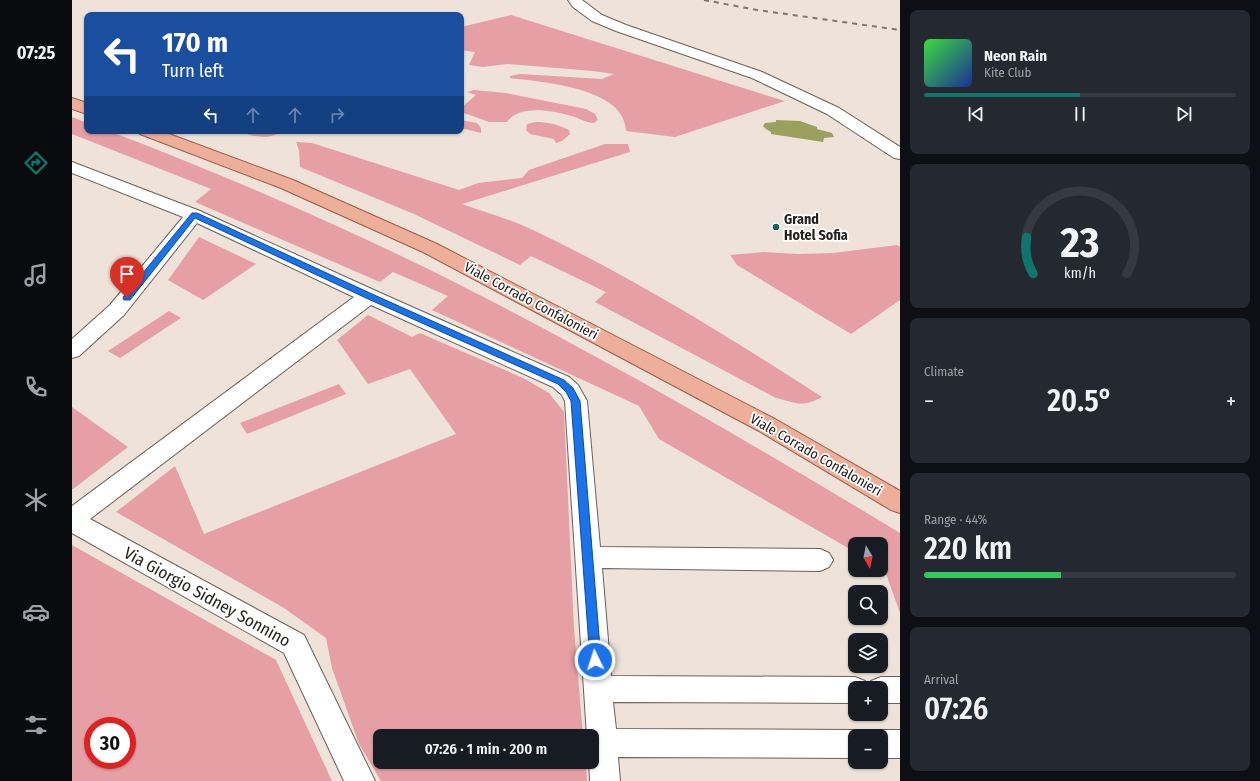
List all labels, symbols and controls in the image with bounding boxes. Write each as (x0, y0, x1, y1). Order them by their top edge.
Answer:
text: 170 m (162, 26, 228, 59)
icon: left (96, 28, 148, 80)
text: 07:25 (17, 42, 55, 64)
text: Neon Rain (984, 47, 1047, 65)
text: Turn left (162, 60, 224, 82)
text: Kite Club (984, 65, 1031, 80)
icon: previous (965, 103, 987, 125)
icon: pause (1069, 103, 1091, 125)
icon: next (1173, 103, 1195, 125)
icon: left (200, 104, 222, 126)
icon: ahead (242, 104, 264, 126)
icon: ahead (284, 104, 306, 126)
icon: right (326, 104, 348, 126)
icon: directions (22, 149, 50, 177)
place label: Grand Hotel Sofia (784, 211, 848, 244)
text: 23 (1060, 218, 1099, 268)
marker: Grand Hotel Sofia (771, 222, 781, 232)
pin (110, 257, 144, 298)
street label: Viale Corrado Confalonieri (461, 258, 601, 344)
icon: music (22, 261, 50, 289)
icon: arrive (116, 263, 138, 285)
text: km/h (1064, 265, 1096, 282)
text: Climate (924, 364, 964, 379)
icon: phone (22, 373, 50, 401)
text: 20.5° (1047, 383, 1113, 419)
text: − (924, 388, 934, 415)
text: + (1226, 388, 1236, 415)
street label: Viale Corrado Confalonieri (747, 410, 885, 500)
icon: climate (22, 486, 50, 514)
text: Range · 44% (924, 512, 987, 527)
text: 220 km (924, 531, 1012, 567)
north arrow (848, 537, 888, 577)
map controls (848, 537, 888, 769)
street label: Via Giorgio Sidney Sonnino (120, 542, 294, 652)
button: search (848, 585, 888, 625)
icon: car (22, 598, 50, 626)
button: layers (848, 633, 888, 673)
position arrow (574, 639, 616, 681)
text: Arrival (924, 672, 958, 687)
button: + (848, 681, 888, 721)
text: 07:26 (924, 691, 988, 727)
icon: filters (22, 711, 50, 739)
speed limit sign: 30 (84, 717, 136, 769)
button: − (848, 729, 888, 769)
text: 07:26 · 1 min · 200 m (425, 740, 547, 758)

